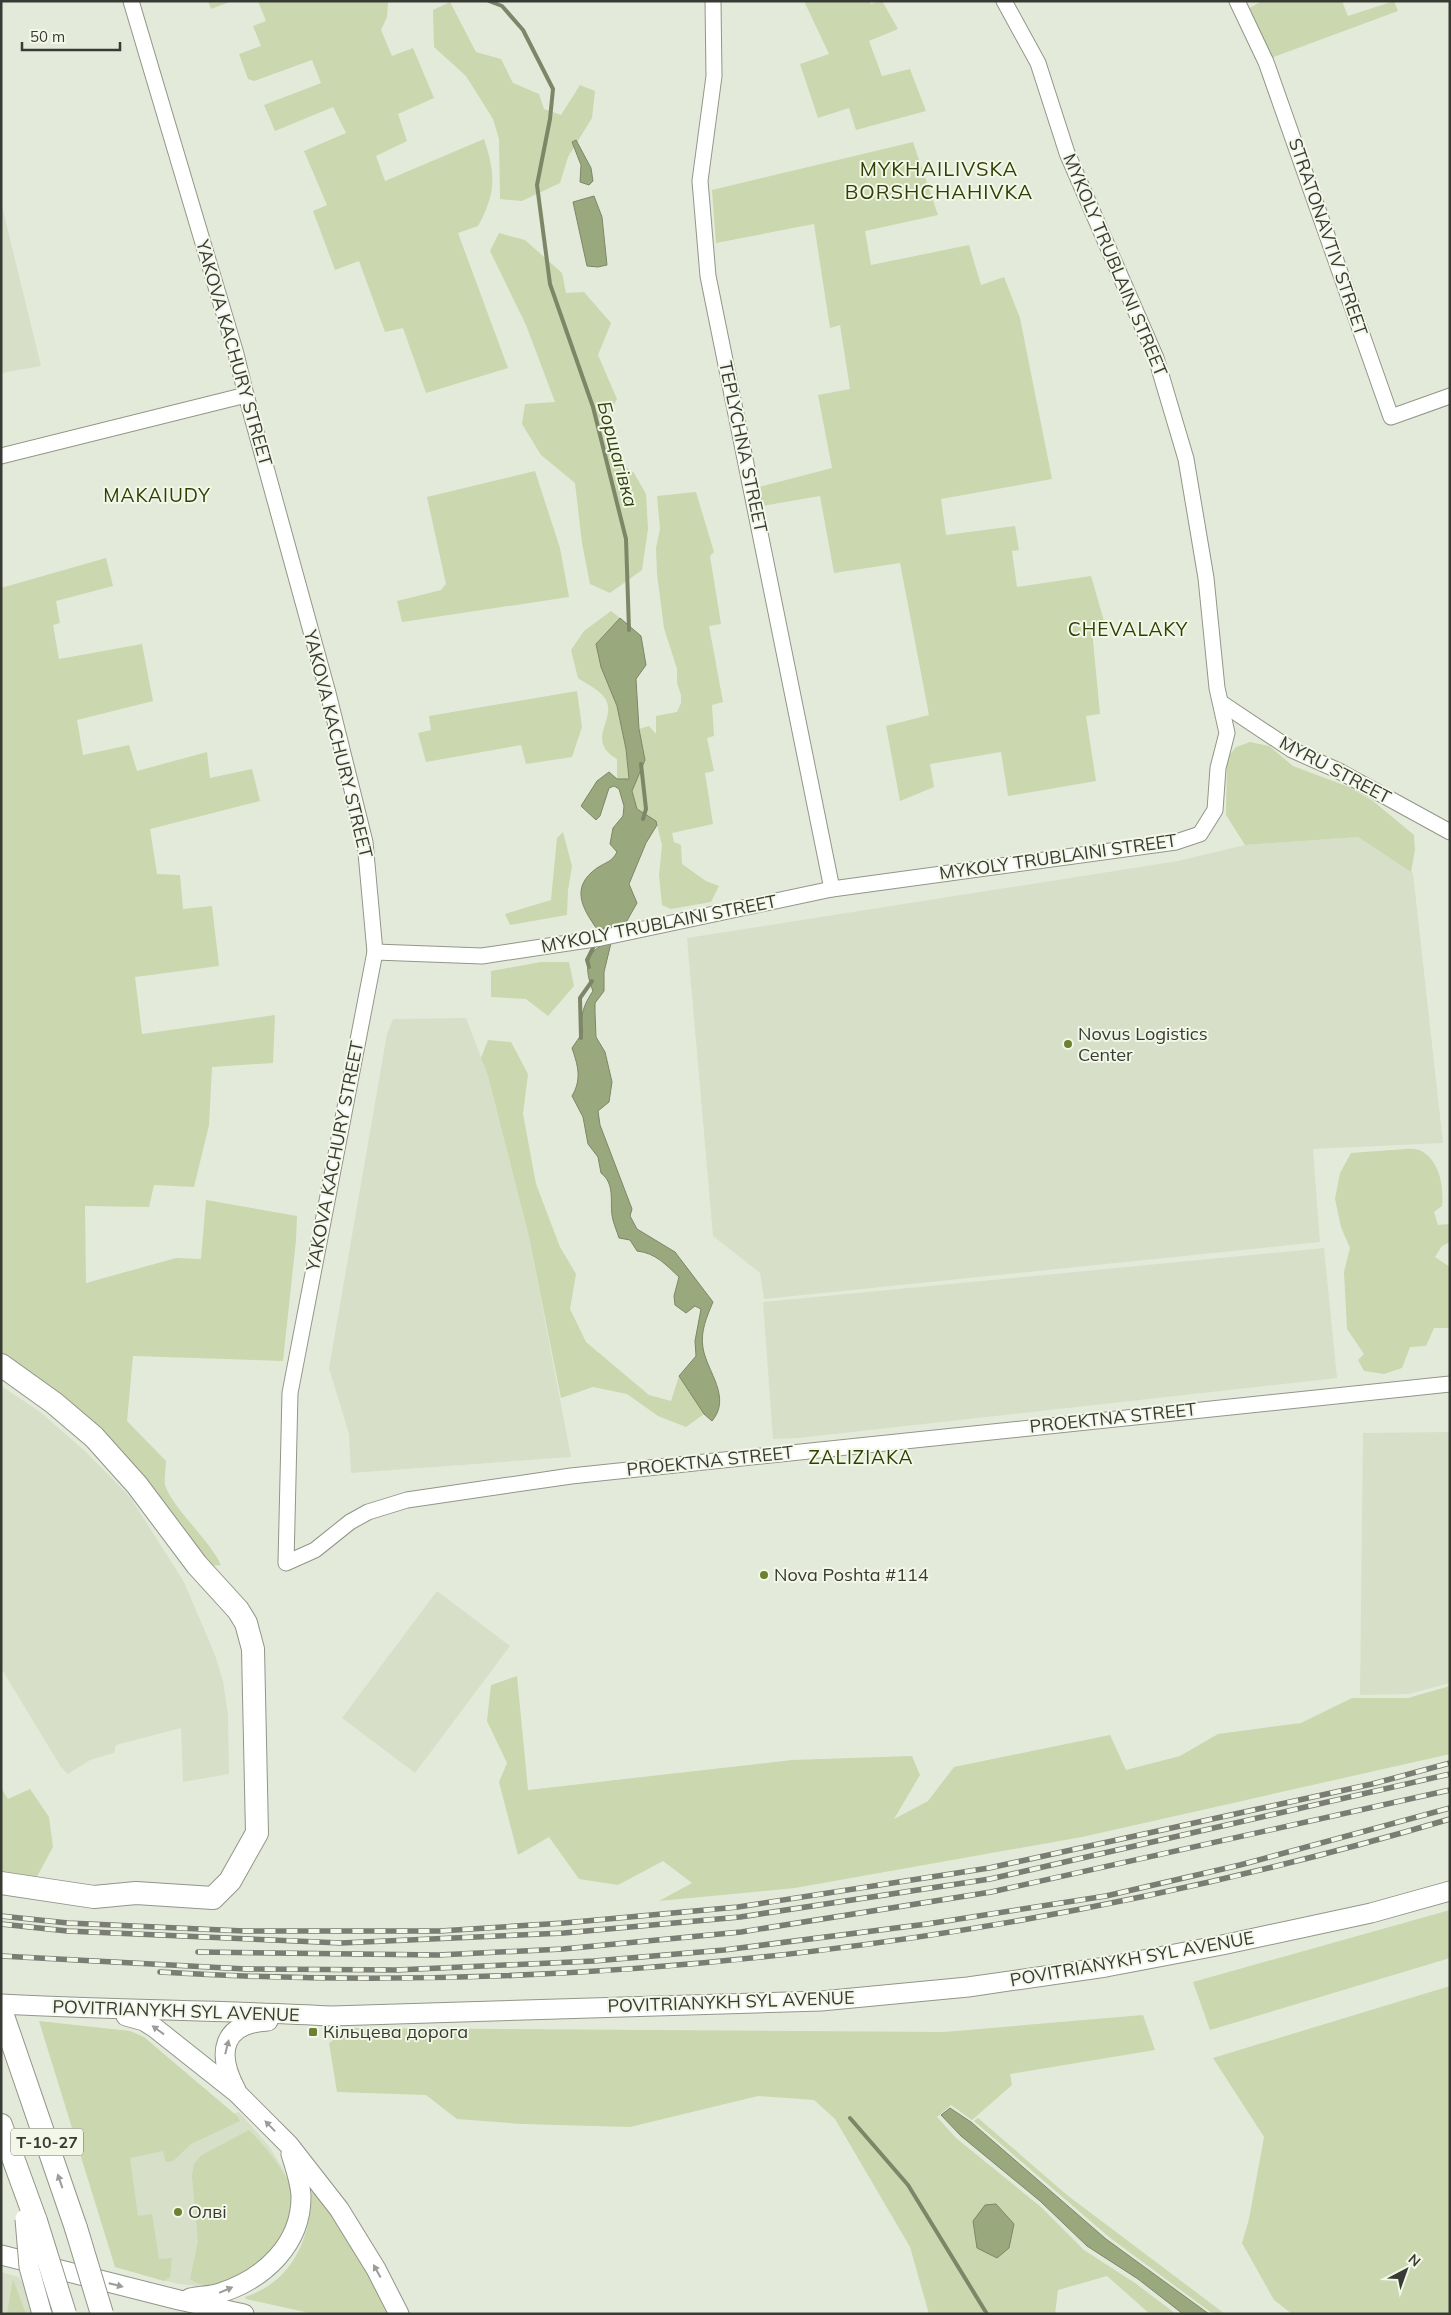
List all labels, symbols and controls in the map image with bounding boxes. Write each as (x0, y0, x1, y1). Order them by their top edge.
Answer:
scale bar (22, 20, 120, 52)
text: 50 m (30, 27, 65, 46)
street label: STRATONAVTIV STREET (1284, 135, 1373, 339)
street label: MYKOLY TRUBLAINI STREET (1058, 150, 1173, 380)
district label: MYKHAILIVSKA BORSHCHAHIVKA (845, 156, 1033, 204)
street label: YAKOVA KACHURY STREET (191, 236, 278, 469)
street label: TEPLYCHNA STREET (714, 359, 773, 535)
water label: Борщагівка (592, 398, 644, 510)
district label: MAKAIUDY (103, 483, 211, 507)
district label: CHEVALAKY (1068, 617, 1188, 641)
street label: YAKOVA KACHURY STREET (299, 627, 378, 860)
street label: MYRU STREET (1276, 731, 1395, 809)
street label: MYKOLY TRUBLAINI STREET (938, 828, 1178, 885)
street label: MYKOLY TRUBLAINI STREET (539, 889, 779, 958)
place label: Novus Logistics Center (1078, 1022, 1208, 1066)
marker: Novus Logistics Center (1062, 1038, 1074, 1050)
street label: YAKOVA KACHURY STREET (301, 1039, 368, 1274)
street label: PROEKTNA STREET (1028, 1397, 1198, 1438)
street label: PROEKTNA STREET (625, 1440, 795, 1481)
district label: ZALIZIAKA (808, 1445, 914, 1469)
place label: Nova Poshta #114 (774, 1563, 929, 1586)
marker: Nova Poshta #114 (758, 1569, 770, 1581)
street label: POVITRIANYKH SYL AVENUE (1008, 1926, 1256, 1991)
street label: POVITRIANYKH SYL AVENUE (607, 1986, 855, 2017)
street label: POVITRIANYKH SYL AVENUE (52, 1995, 300, 2026)
place label: Кільцева дорога (323, 2020, 468, 2043)
one-way arrow (151, 2026, 164, 2036)
marker: Кільцева дорога (307, 2026, 319, 2038)
one-way arrow (223, 2039, 231, 2054)
one-way arrow (264, 2120, 276, 2132)
road number: Т-10-27 (11, 2128, 83, 2156)
one-way arrow (56, 2174, 63, 2189)
place label: Олві (188, 2200, 227, 2223)
marker: Олві (172, 2206, 184, 2218)
north arrow (1381, 2245, 1431, 2295)
text: N (1405, 2250, 1424, 2270)
one-way arrow (372, 2264, 381, 2277)
one-way arrow (109, 2281, 124, 2289)
one-way arrow (219, 2286, 234, 2294)

